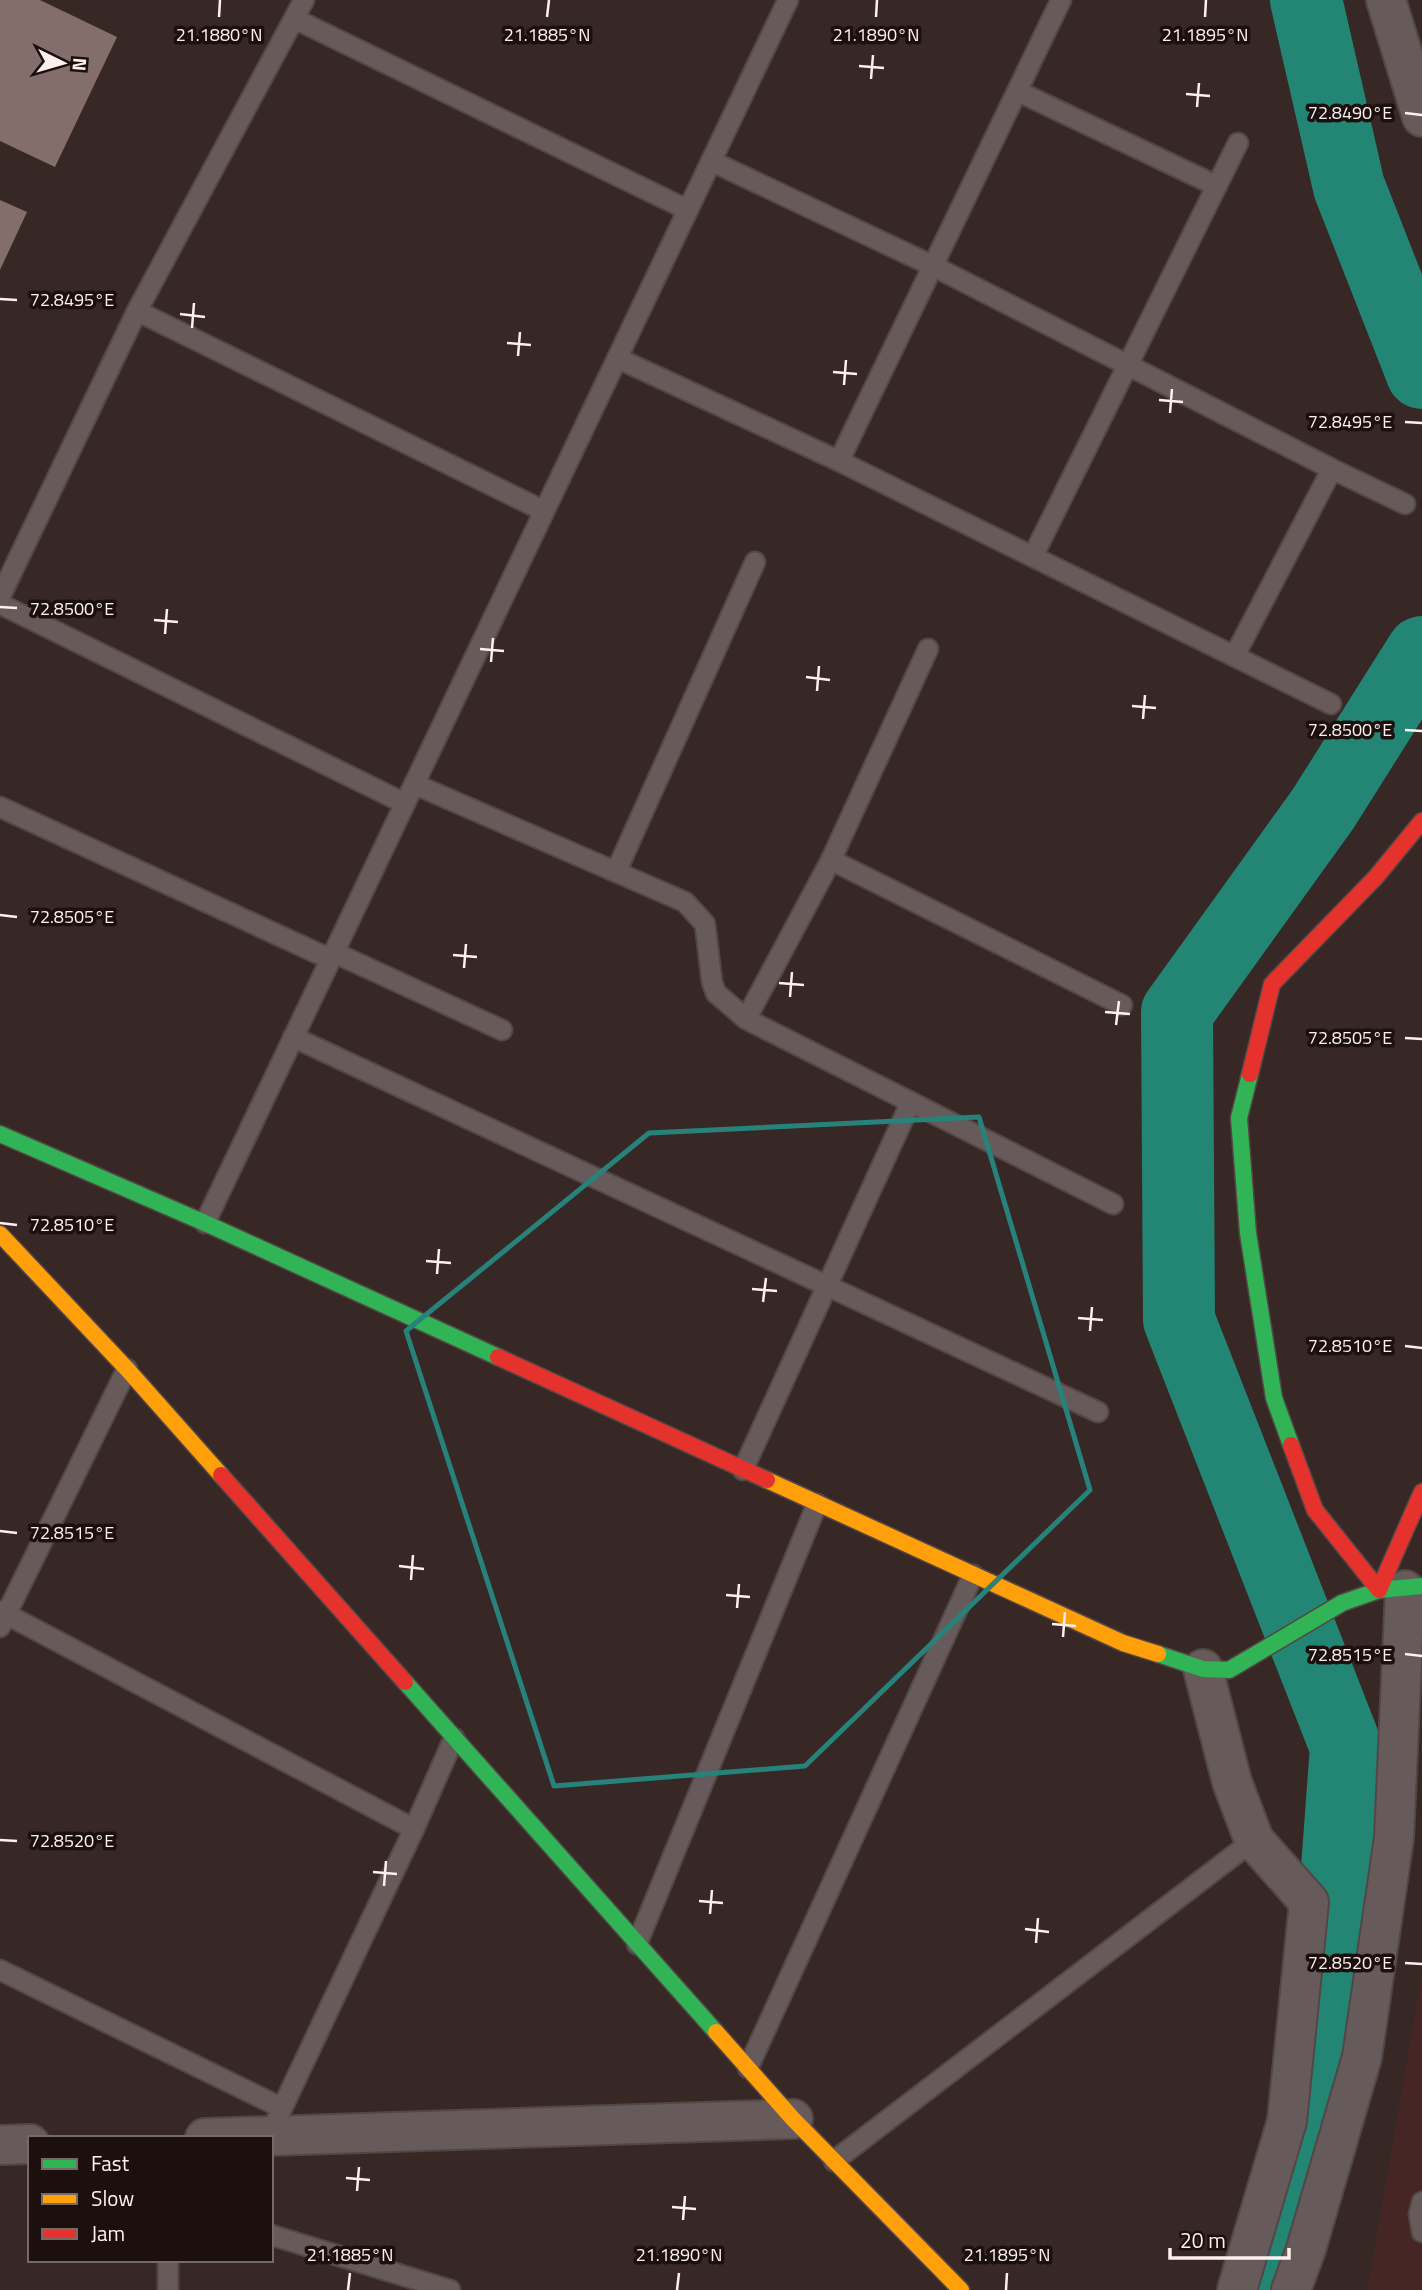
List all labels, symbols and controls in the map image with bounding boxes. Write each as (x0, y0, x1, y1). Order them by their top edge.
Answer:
text: 21.1880°N (176, 21, 262, 48)
text: 21.1885°N (504, 21, 590, 48)
text: 21.1890°N (833, 21, 919, 48)
text: 21.1895°N (1162, 21, 1248, 48)
north arrow (28, 28, 98, 98)
text: N (65, 57, 95, 72)
text: 72.8490°E (1308, 99, 1392, 126)
text: 72.8495°E (30, 286, 114, 313)
text: 72.8495°E (1308, 408, 1392, 435)
text: 72.8500°E (30, 595, 114, 622)
text: 72.8500°E (1308, 716, 1392, 743)
text: 72.8505°E (30, 903, 114, 930)
text: 72.8505°E (1308, 1024, 1392, 1051)
text: 72.8510°E (30, 1211, 114, 1238)
text: 72.8510°E (1308, 1332, 1392, 1359)
text: 72.8515°E (30, 1519, 114, 1546)
text: 72.8515°E (1308, 1641, 1392, 1668)
text: 72.8520°E (30, 1827, 114, 1854)
text: 72.8520°E (1308, 1949, 1392, 1976)
legend (28, 2136, 273, 2262)
text: Fast (91, 2147, 130, 2179)
text: Slow (91, 2182, 134, 2214)
scale bar (1170, 2216, 1289, 2260)
text: Jam (91, 2217, 125, 2249)
text: 20 m (1180, 2224, 1226, 2256)
text: 21.1885°N (307, 2241, 393, 2268)
text: 21.1890°N (636, 2241, 722, 2268)
text: 21.1895°N (964, 2241, 1050, 2268)

